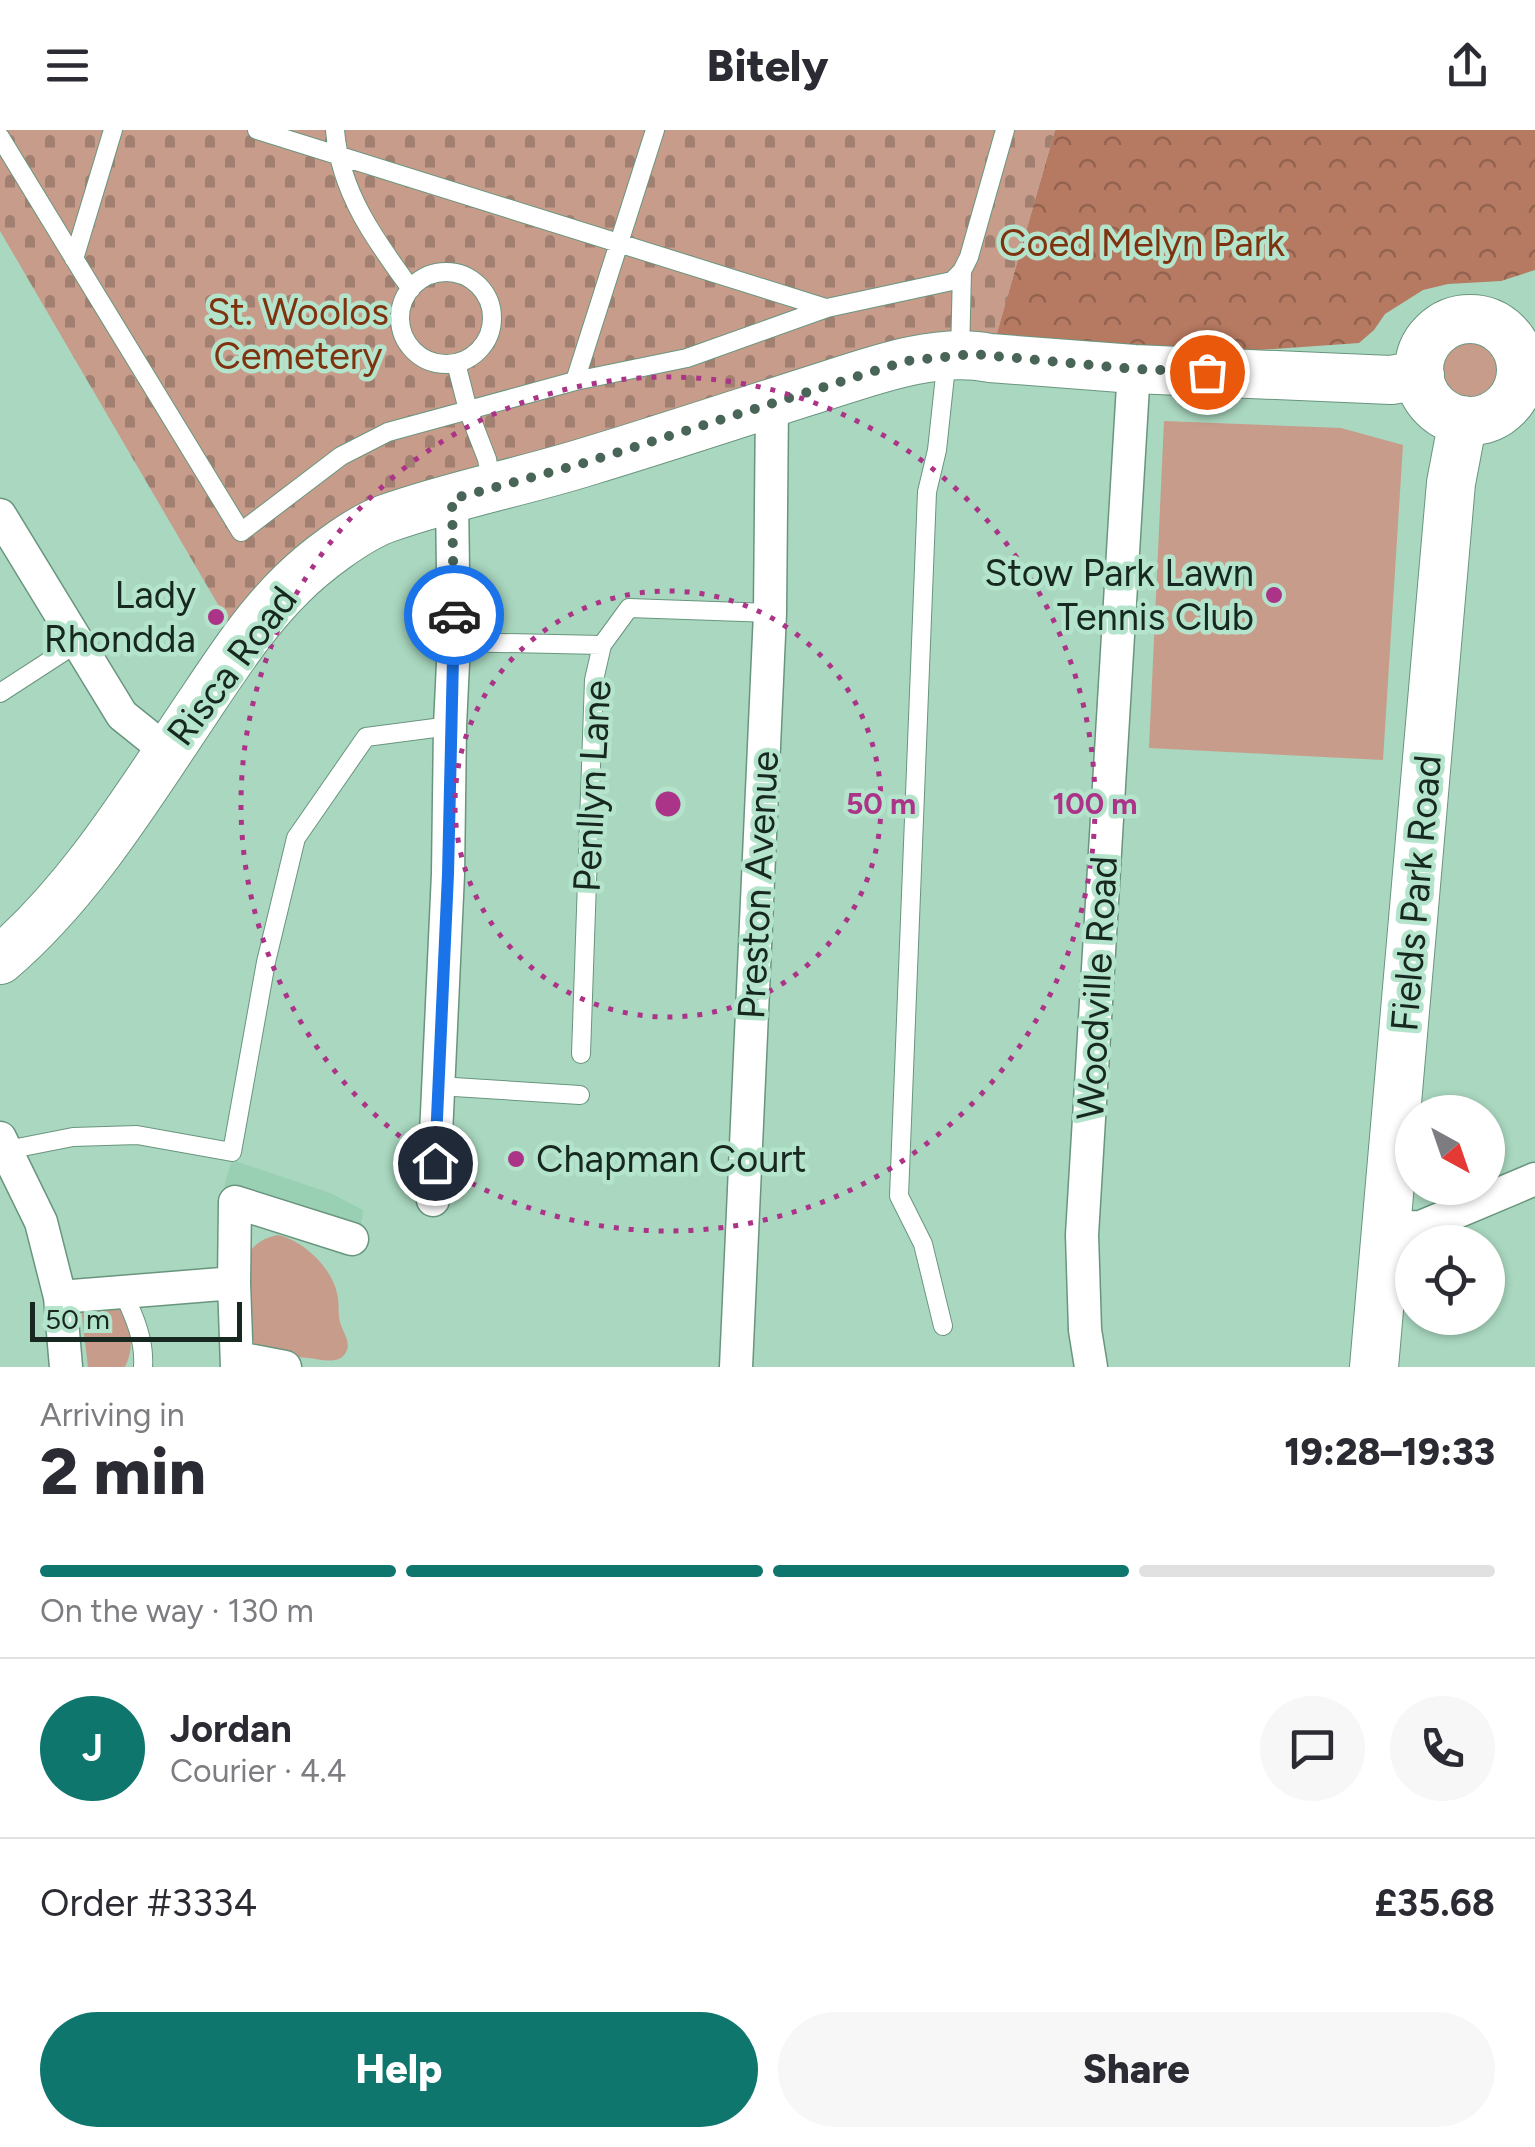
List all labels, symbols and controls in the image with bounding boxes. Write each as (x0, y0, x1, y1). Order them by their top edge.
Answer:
icon: menu (40, 38, 95, 93)
text: Bitely (707, 38, 828, 92)
icon: share (1440, 38, 1495, 93)
park label: Coed Melyn Park (999, 220, 1286, 266)
park label: St. Woolos Cemetery (207, 289, 389, 379)
pin (1165, 330, 1250, 415)
icon: bag (1180, 345, 1235, 400)
place label: Stow Park Lawn Tennis Club (984, 550, 1254, 640)
courier (404, 565, 504, 665)
place label: Lady Rhondda (44, 572, 196, 662)
street label: Risca Road (157, 577, 307, 755)
marker: Stow Park Lawn Tennis Club (1263, 584, 1285, 606)
icon: car (427, 588, 482, 643)
marker: Lady Rhondda (205, 606, 227, 628)
street label: Penllyn Lane (563, 679, 621, 893)
street label: Preston Avenue (728, 750, 788, 1020)
street label: Fields Park Road (1381, 753, 1451, 1033)
text: 50 m (846, 785, 916, 822)
text: 100 m (1053, 785, 1137, 822)
centre of rings (650, 786, 686, 822)
street label: Woodville Road (1067, 855, 1127, 1121)
north arrow (1395, 1095, 1505, 1205)
map controls (1395, 1095, 1505, 1335)
pin (393, 1121, 478, 1206)
icon: home (408, 1136, 463, 1191)
place label: Chapman Court (536, 1136, 807, 1182)
marker: Chapman Court (505, 1148, 527, 1170)
button: locate (1395, 1225, 1505, 1335)
scale bar (30, 1297, 242, 1342)
text: 50 m (45, 1302, 110, 1336)
text: Arriving in (40, 1396, 185, 1434)
text: 19:28–19:33 (1284, 1429, 1495, 1475)
text: 2 min (40, 1432, 206, 1510)
text: On the way · 130 m (40, 1592, 314, 1630)
button: chat (1260, 1696, 1365, 1801)
button: phone (1390, 1696, 1495, 1801)
text: Jordan (170, 1706, 292, 1752)
text: J (82, 1725, 103, 1771)
text: Courier · 4.4 (170, 1752, 346, 1790)
text: Order #3334 (40, 1880, 257, 1926)
text: £35.68 (1374, 1880, 1495, 1926)
button: Help (40, 2012, 758, 2127)
button: Share (778, 2012, 1495, 2127)

